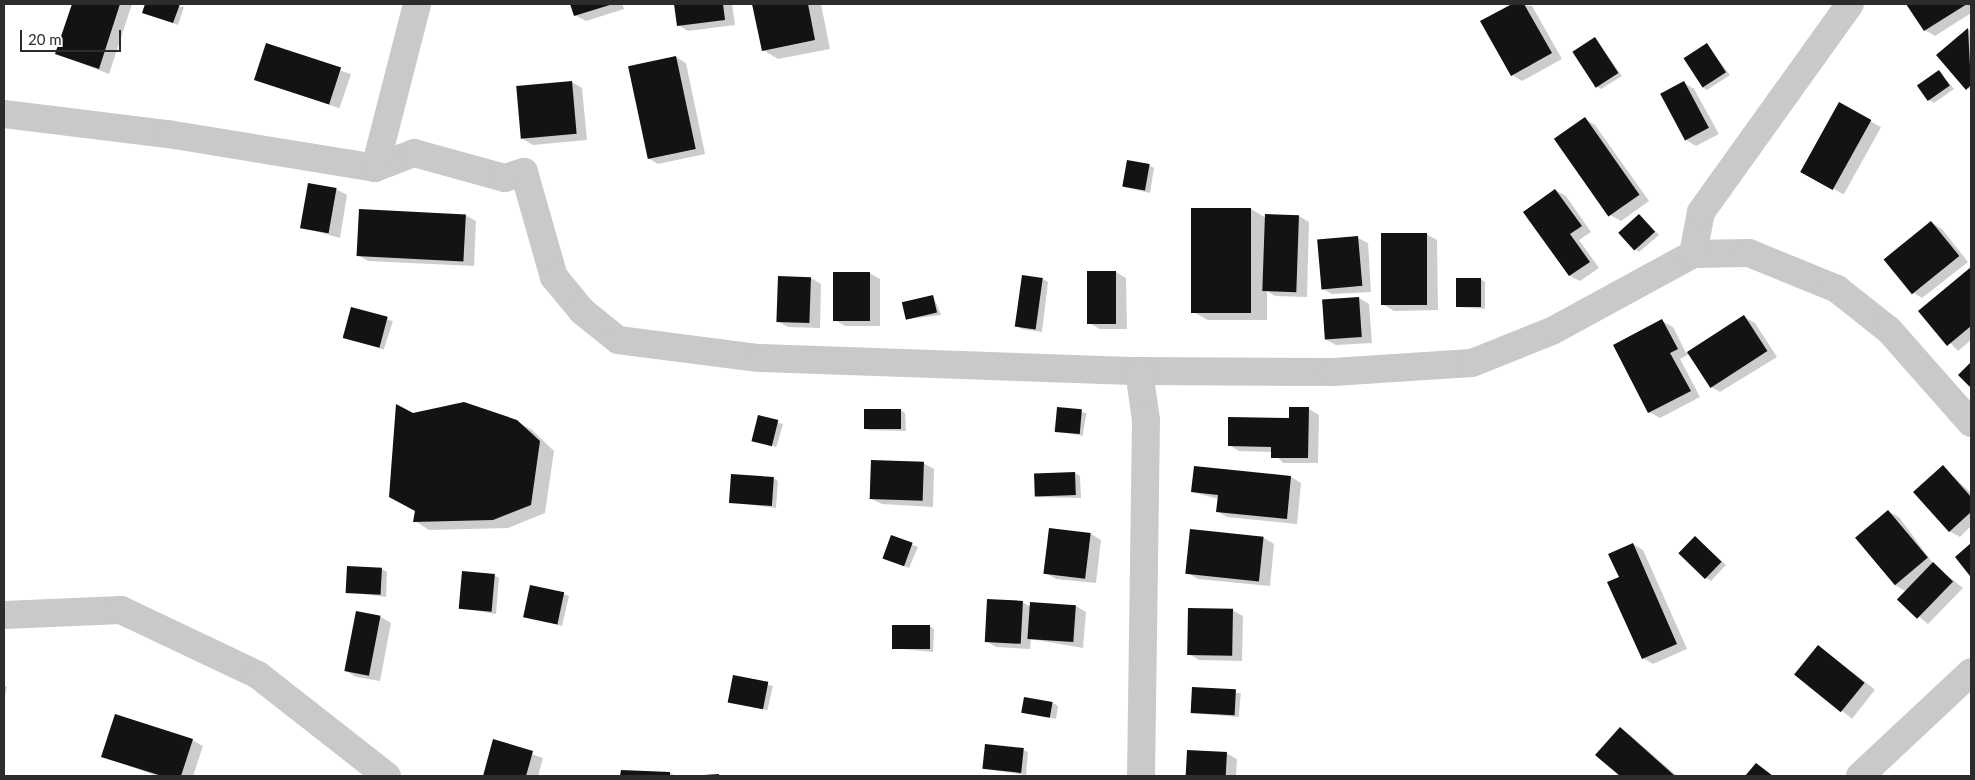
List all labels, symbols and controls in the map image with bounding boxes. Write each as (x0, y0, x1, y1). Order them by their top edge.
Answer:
scale bar (22, 20, 124, 52)
text: 20 m (28, 30, 62, 48)

